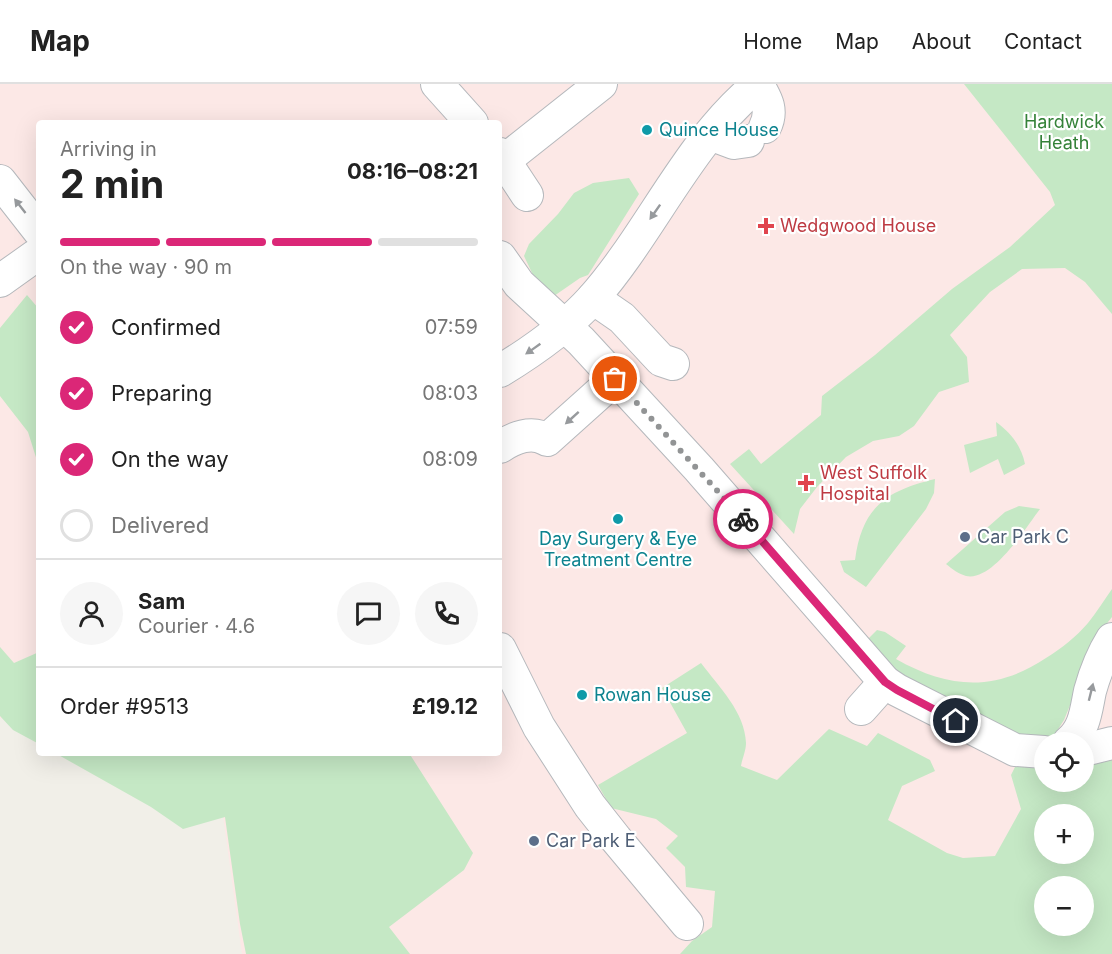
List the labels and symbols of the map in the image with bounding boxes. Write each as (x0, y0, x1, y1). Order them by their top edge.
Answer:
park label: Hardwick Heath (1024, 111, 1104, 153)
place label: Quince House (659, 119, 779, 140)
marker: Quince House (640, 123, 654, 137)
one-way arrow (14, 198, 26, 213)
one-way arrow (649, 204, 661, 220)
place label: Wedgwood House (780, 215, 936, 236)
marker: Wedgwood House (757, 217, 775, 235)
one-way arrow (526, 343, 542, 355)
pin (589, 353, 640, 404)
one-way arrow (565, 411, 580, 424)
place label: West Suffolk Hospital (820, 462, 927, 504)
marker: West Suffolk Hospital (797, 474, 815, 492)
courier (713, 489, 773, 549)
marker: Day Surgery & Eye Treatment Centre (611, 512, 625, 526)
place label: Car Park C (977, 526, 1069, 547)
place label: Day Surgery & Eye Treatment Centre (539, 528, 697, 570)
marker: Car Park C (958, 530, 972, 544)
one-way arrow (1087, 682, 1096, 700)
place label: Rowan House (594, 684, 711, 705)
marker: Rowan House (575, 688, 589, 702)
pin (930, 695, 981, 746)
place label: Car Park E (546, 830, 636, 851)
marker: Car Park E (527, 834, 541, 848)

